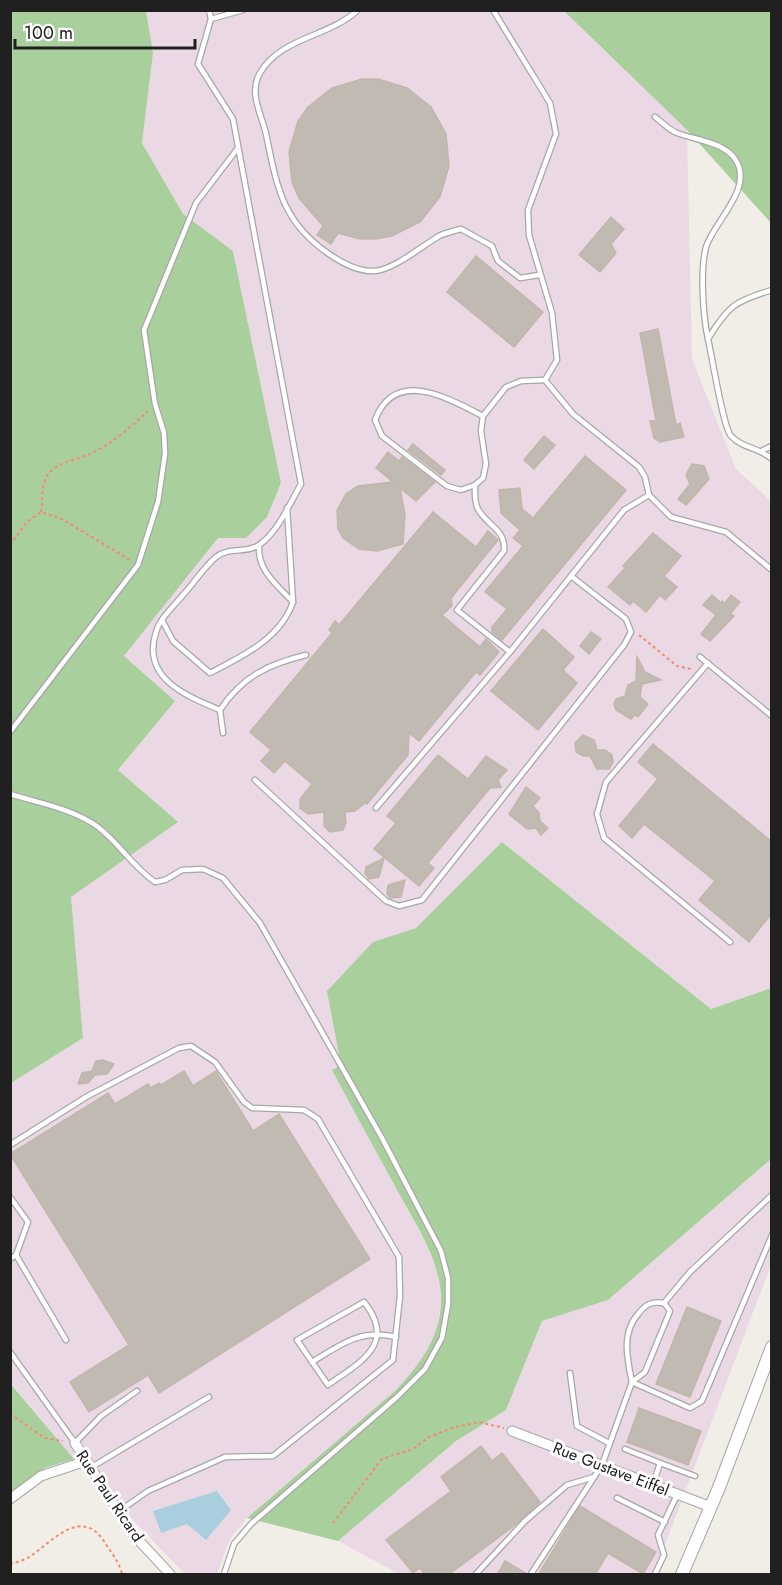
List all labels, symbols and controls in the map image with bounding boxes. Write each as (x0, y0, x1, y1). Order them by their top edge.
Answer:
scale bar (15, 12, 195, 50)
text: 100 m (24, 20, 73, 46)
street label: Rue Gustave Eiffel (549, 1436, 673, 1502)
street label: Rue Paul Ricard (71, 1445, 149, 1547)

